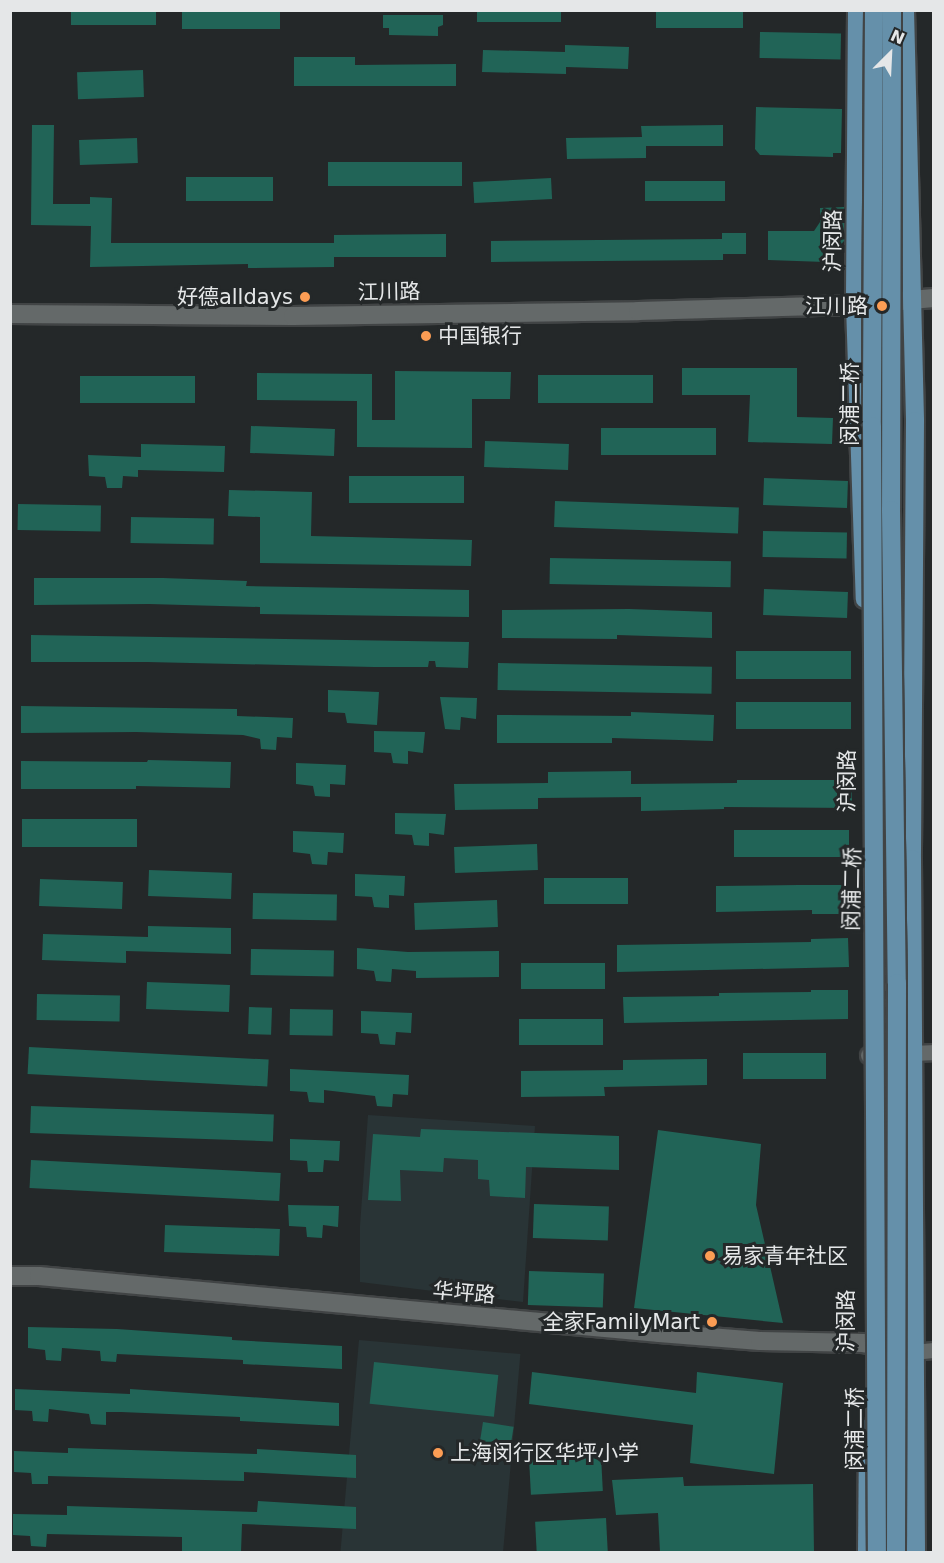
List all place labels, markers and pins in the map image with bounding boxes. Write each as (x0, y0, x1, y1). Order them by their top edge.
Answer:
place label: 好德alldays (177, 284, 293, 310)
marker: 好德alldays (298, 290, 312, 304)
place label: 江川路 (805, 293, 868, 319)
marker: 江川路 (873, 297, 891, 315)
place label: 中国银行 (438, 323, 522, 349)
marker: 中国银行 (419, 329, 433, 343)
place label: 易家青年社区 (722, 1243, 848, 1269)
marker: 易家青年社区 (703, 1249, 717, 1263)
place label: 全家FamilyMart (543, 1309, 700, 1335)
marker: 全家FamilyMart (705, 1315, 719, 1329)
place label: 上海闵行区华坪小学 (450, 1440, 639, 1466)
marker: 上海闵行区华坪小学 (431, 1446, 445, 1460)

